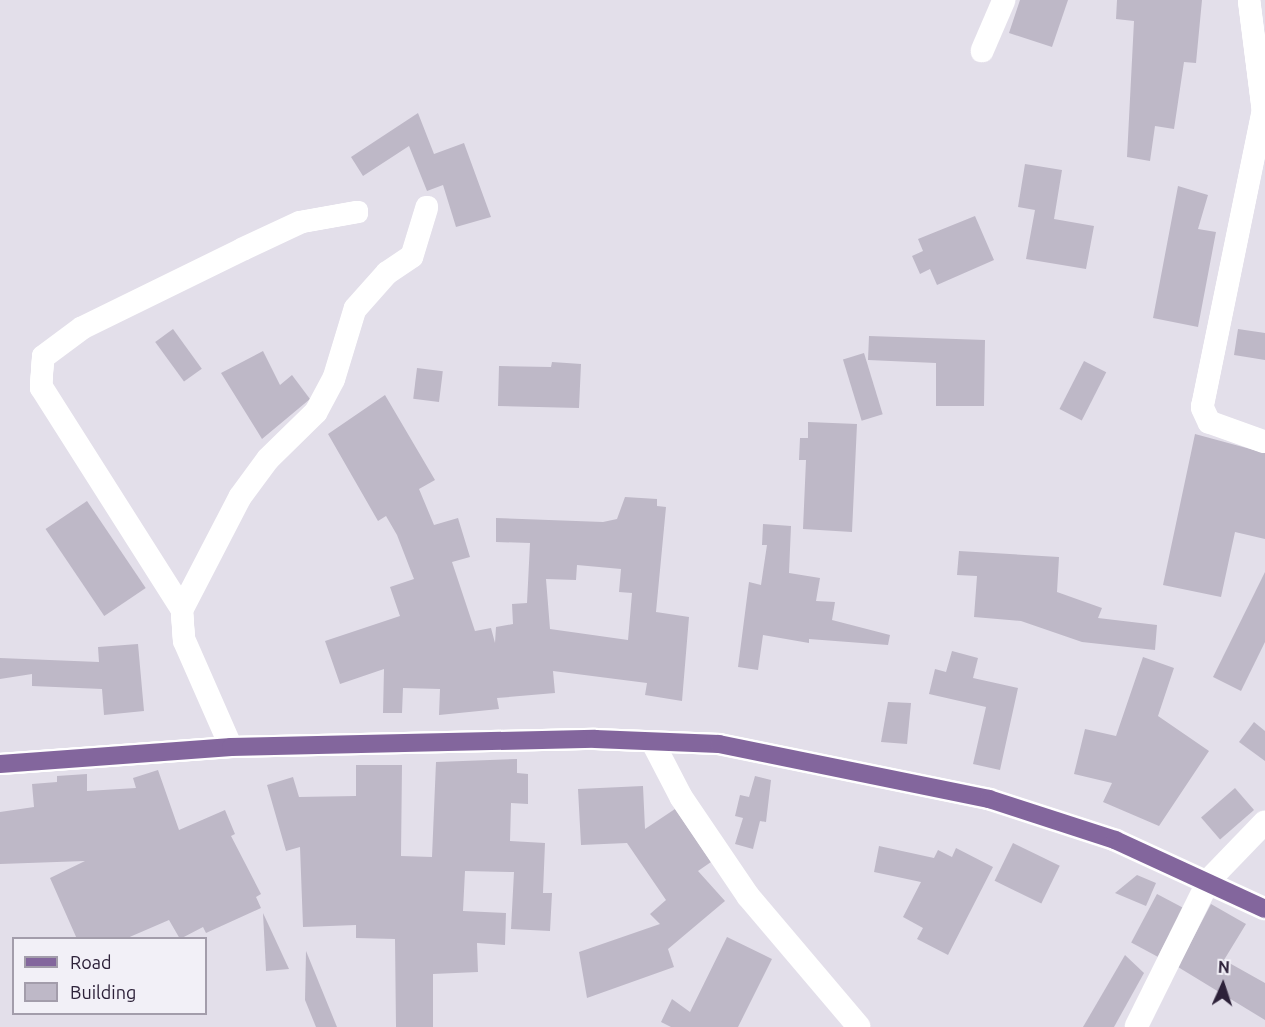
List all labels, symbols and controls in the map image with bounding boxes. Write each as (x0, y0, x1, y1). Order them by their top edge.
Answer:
legend (12, 937, 207, 1015)
text: Road (70, 952, 112, 972)
north arrow (1193, 955, 1253, 1015)
text: N (1218, 958, 1230, 976)
text: Building (70, 982, 136, 1002)

